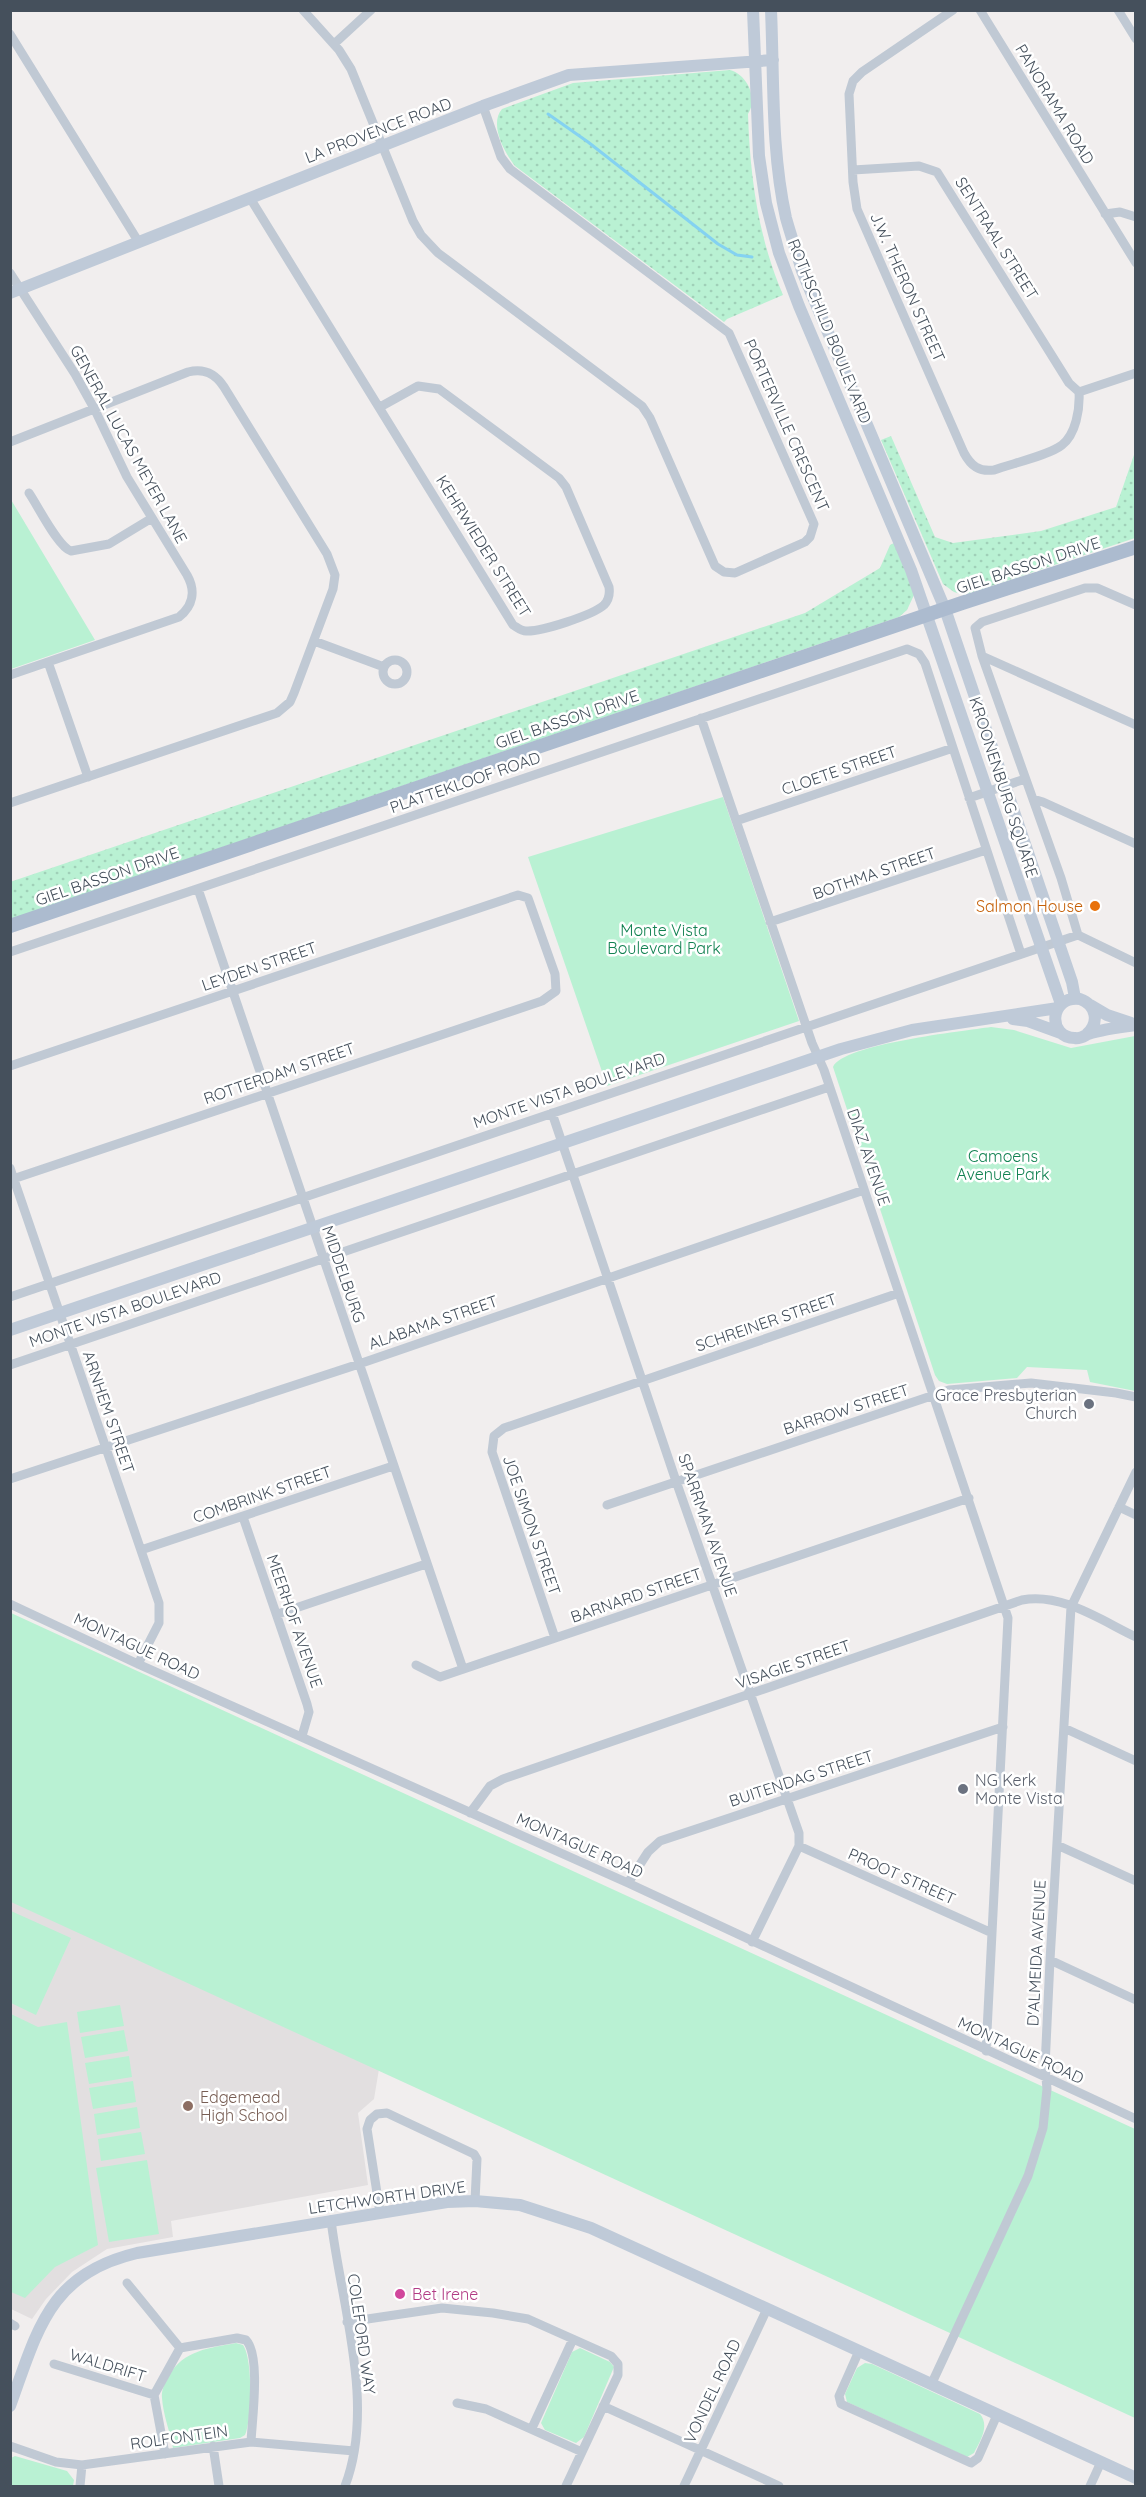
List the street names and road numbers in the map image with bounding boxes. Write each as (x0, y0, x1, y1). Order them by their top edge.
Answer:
street label: PANORAMA ROAD (1011, 40, 1099, 168)
street label: LA PROVENCE ROAD (302, 93, 454, 167)
street label: SENTRAAL STREET (951, 173, 1043, 303)
street label: J.W. THERON STREET (866, 209, 950, 365)
street label: ROTHSCHILD BOULEVARD (784, 236, 876, 426)
street label: PORTERVILLE CRESCENT (740, 336, 834, 515)
street label: GENERAL LUCAS MEYER LANE (66, 341, 192, 547)
street label: KEHRWIEDER STREET (432, 471, 536, 621)
street label: GIEL BASSON DRIVE (954, 532, 1102, 598)
street label: GIEL BASSON DRIVE (493, 685, 641, 753)
street label: KROONENBURG SQUARE (965, 694, 1043, 880)
street label: CLOETE STREET (779, 741, 900, 799)
street label: PLATTEKLOOF ROAD (387, 747, 543, 817)
street label: GIEL BASSON DRIVE (33, 842, 181, 910)
street label: BOTHMA STREET (810, 842, 938, 903)
street label: LEYDEN STREET (199, 937, 319, 995)
street label: ROTTERDAM STREET (201, 1038, 358, 1108)
street label: MONTE VISTA BOULEVARD (470, 1048, 668, 1132)
street label: DIAZ AVENUE (843, 1106, 895, 1208)
street label: MIDDELBURG (318, 1223, 370, 1325)
street label: MONTE VISTA BOULEVARD (26, 1267, 224, 1351)
street label: SCHREINER STREET (693, 1288, 839, 1356)
street label: ALABAMA STREET (366, 1290, 500, 1353)
street label: ARNHEM STREET (79, 1348, 139, 1476)
street label: BARROW STREET (780, 1379, 912, 1439)
street label: SPARRMAN AVENUE (674, 1451, 742, 1599)
street label: JOE SIMON STREET (499, 1452, 565, 1598)
street label: COMBRINK STREET (190, 1461, 334, 1527)
street label: MEERHOF AVENUE (263, 1552, 327, 1690)
street label: BARNARD STREET (568, 1563, 704, 1627)
street label: MONTAGUE ROAD (71, 1608, 203, 1684)
street label: VISAGIE STREET (733, 1635, 853, 1693)
street label: BUITENDAG STREET (726, 1745, 876, 1811)
street label: MONTAGUE ROAD (513, 1808, 647, 1882)
street label: PROOT STREET (845, 1843, 959, 1909)
street label: D'ALMEIDA AVENUE (1022, 1879, 1050, 2027)
street label: MONTAGUE ROAD (955, 2012, 1087, 2088)
street label: LETCHWORTH DRIVE (307, 2176, 467, 2218)
street label: COLEFORD WAY (344, 2272, 380, 2396)
street label: VONDEL ROAD (679, 2336, 745, 2446)
street label: WALDRIFT (67, 2344, 149, 2386)
street label: ROLFONTEIN (129, 2420, 229, 2454)

